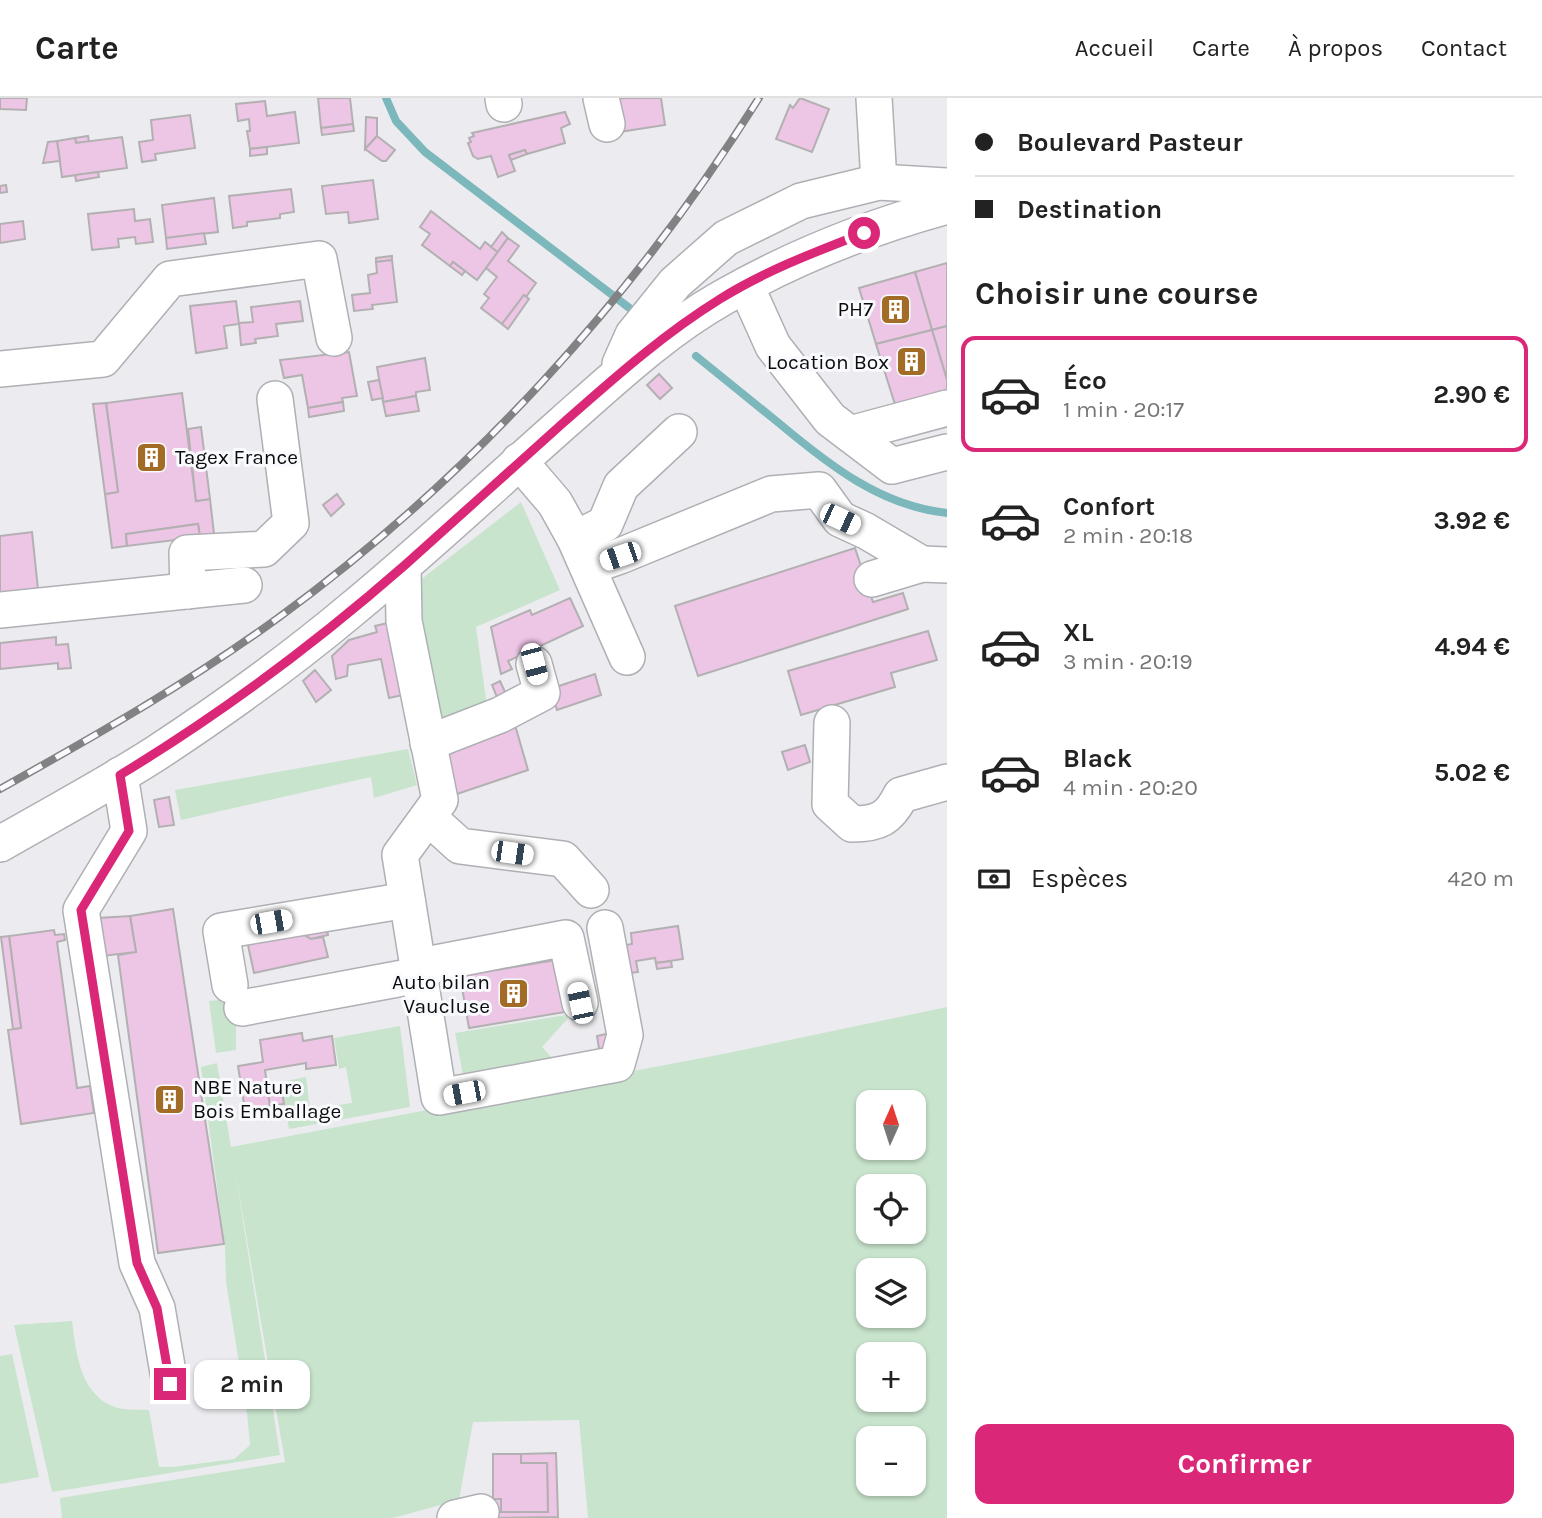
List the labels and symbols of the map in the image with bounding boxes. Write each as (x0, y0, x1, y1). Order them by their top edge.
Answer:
route start (848, 217, 880, 249)
building icon: PH7 (879, 292, 913, 326)
place label: PH7 (837, 297, 873, 321)
building icon: Location Box (895, 345, 929, 379)
place label: Location Box (767, 350, 889, 374)
building icon: Tagex France (135, 440, 169, 474)
place label: Tagex France (175, 445, 298, 469)
car (817, 501, 864, 537)
car (597, 539, 644, 573)
car (519, 641, 550, 687)
car (490, 840, 535, 866)
car (249, 908, 294, 936)
place label: Auto bilan Vaucluse (392, 970, 490, 1018)
building icon: Auto bilan Vaucluse (496, 977, 530, 1011)
car (566, 980, 595, 1026)
place label: NBE Nature Bois Emballage (193, 1075, 341, 1123)
car (442, 1079, 487, 1107)
building icon: NBE Nature Bois Emballage (153, 1082, 187, 1116)
north arrow (856, 1090, 926, 1160)
callout: 2 min (194, 1360, 310, 1408)
route end (154, 1368, 186, 1400)

